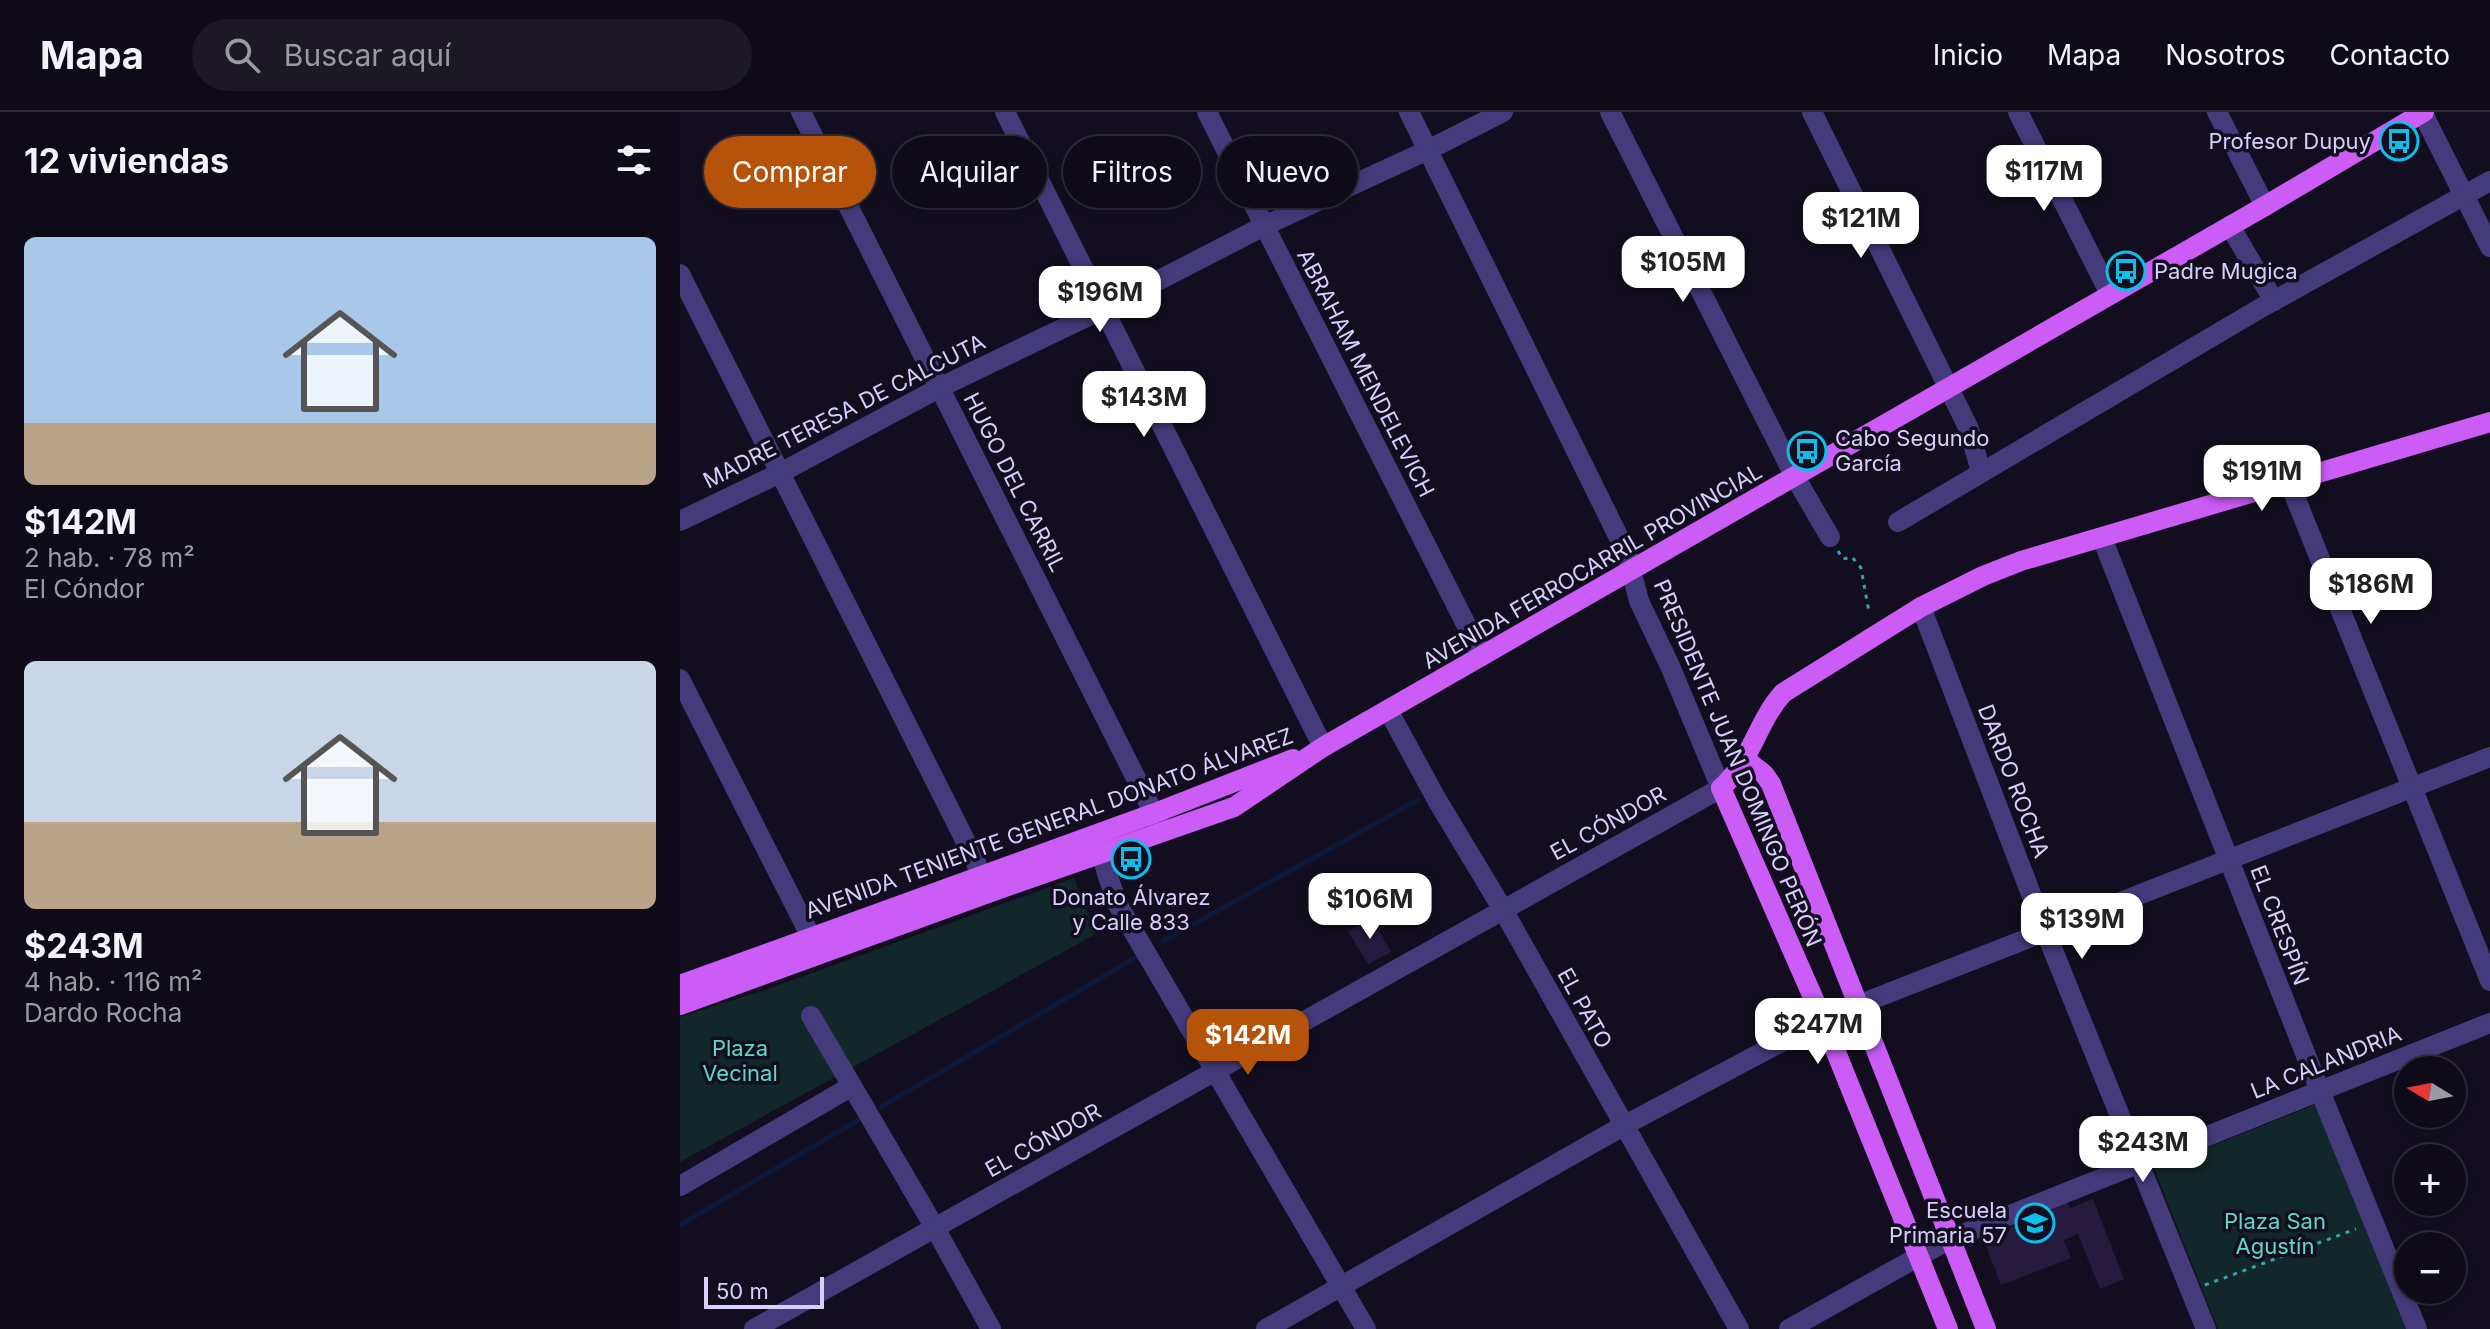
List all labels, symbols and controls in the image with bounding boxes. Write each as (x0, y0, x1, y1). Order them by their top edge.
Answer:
search box (192, 19, 752, 91)
text: Mapa (40, 32, 144, 78)
icon: search (220, 33, 264, 77)
text: Buscar aquí (284, 37, 451, 73)
text: Inicio (1933, 38, 2003, 72)
text: Mapa (2047, 38, 2121, 72)
text: Nosotros (2165, 38, 2286, 72)
text: Contacto (2330, 38, 2450, 72)
bus stop icon: Profesor Dupuy (2378, 120, 2420, 162)
place label: Profesor Dupuy (2209, 128, 2371, 154)
chip: Comprar (704, 136, 876, 208)
chip: Alquilar (892, 136, 1047, 208)
chip: Filtros (1063, 136, 1201, 208)
chip: Nuevo (1217, 136, 1358, 208)
icon: filters (612, 138, 656, 182)
text: 12 viviendas (24, 140, 229, 181)
pin: $117M (1988, 145, 2100, 213)
text: $117M (2005, 155, 2083, 186)
pin: $121M (1805, 192, 1917, 260)
text: $121M (1821, 202, 1901, 233)
pin: $105M (1627, 236, 1739, 304)
street label: ABRAHAM MENDELEVICH (1292, 245, 1440, 501)
text: $105M (1640, 246, 1726, 277)
bus stop icon: Padre Mugica (2105, 250, 2147, 292)
place label: Padre Mugica (2154, 258, 2298, 284)
pin: $196M (1044, 266, 1156, 334)
text: $196M (1057, 276, 1143, 307)
icon: home (268, 289, 412, 433)
street label: MADRE TERESA DE CALCUTA (699, 328, 989, 494)
pin: $143M (1088, 371, 1200, 439)
text: $143M (1101, 381, 1187, 412)
street label: HUGO DEL CARRIL (959, 388, 1071, 576)
place label: Cabo Segundo García (1835, 425, 1989, 476)
bus stop icon: Cabo Segundo García (1786, 430, 1828, 472)
pin: $191M (2206, 445, 2318, 513)
text: $191M (2222, 455, 2302, 486)
street label: AVENIDA FERROCARRIL PROVINCIAL (1418, 458, 1766, 674)
text: $142M (24, 501, 137, 542)
text: 2 hab. · 78 m² (24, 542, 195, 573)
pin: $186M (2315, 558, 2427, 626)
text: $186M (2328, 568, 2414, 599)
text: El Cóndor (24, 573, 144, 604)
street label: PRESIDENTE JUAN DOMINGO PERÓN (1649, 575, 1827, 951)
street label: DARDO ROCHA (1973, 701, 2055, 861)
icon: home (268, 713, 412, 857)
street label: AVENIDA TENIENTE GENERAL DONATO ÁLVAREZ (802, 722, 1296, 924)
street label: EL CÓNDOR (1546, 781, 1670, 865)
bus stop icon: Donato Álvarez y Calle 833 (1110, 838, 1152, 880)
street label: EL CRESPÍN (2245, 862, 2315, 988)
pin: $106M (1314, 873, 1426, 941)
text: $106M (1327, 883, 1413, 914)
place label: Donato Álvarez y Calle 833 (1052, 884, 1210, 935)
pin: $139M (2026, 893, 2138, 961)
text: $139M (2039, 903, 2125, 934)
text: $243M (24, 925, 144, 966)
street label: EL PATO (1552, 963, 1618, 1053)
text: 4 hab. · 116 m² (24, 966, 202, 997)
text: Dardo Rocha (24, 997, 182, 1028)
pin: $247M (1762, 998, 1874, 1066)
text: $247M (1773, 1008, 1863, 1039)
pin: $142M (1192, 1009, 1304, 1077)
text: $142M (1205, 1019, 1291, 1050)
street label: LA CALANDRIA (2247, 1020, 2405, 1104)
park label: Plaza Vecinal (702, 1035, 778, 1086)
north arrow (2394, 1056, 2466, 1128)
map controls (2394, 1056, 2466, 1304)
street label: EL CÓNDOR (981, 1098, 1105, 1182)
pin: $243M (2087, 1116, 2199, 1184)
text: $243M (2097, 1126, 2189, 1157)
button: + (2394, 1144, 2466, 1216)
place label: Escuela Primaria 57 (1889, 1197, 2007, 1248)
school or university icon: Escuela Primaria 57 (2014, 1202, 2056, 1244)
park label: Plaza San Agustín (2224, 1208, 2326, 1259)
button: − (2394, 1232, 2466, 1304)
scale bar (704, 1273, 824, 1309)
text: 50 m (716, 1278, 769, 1304)

